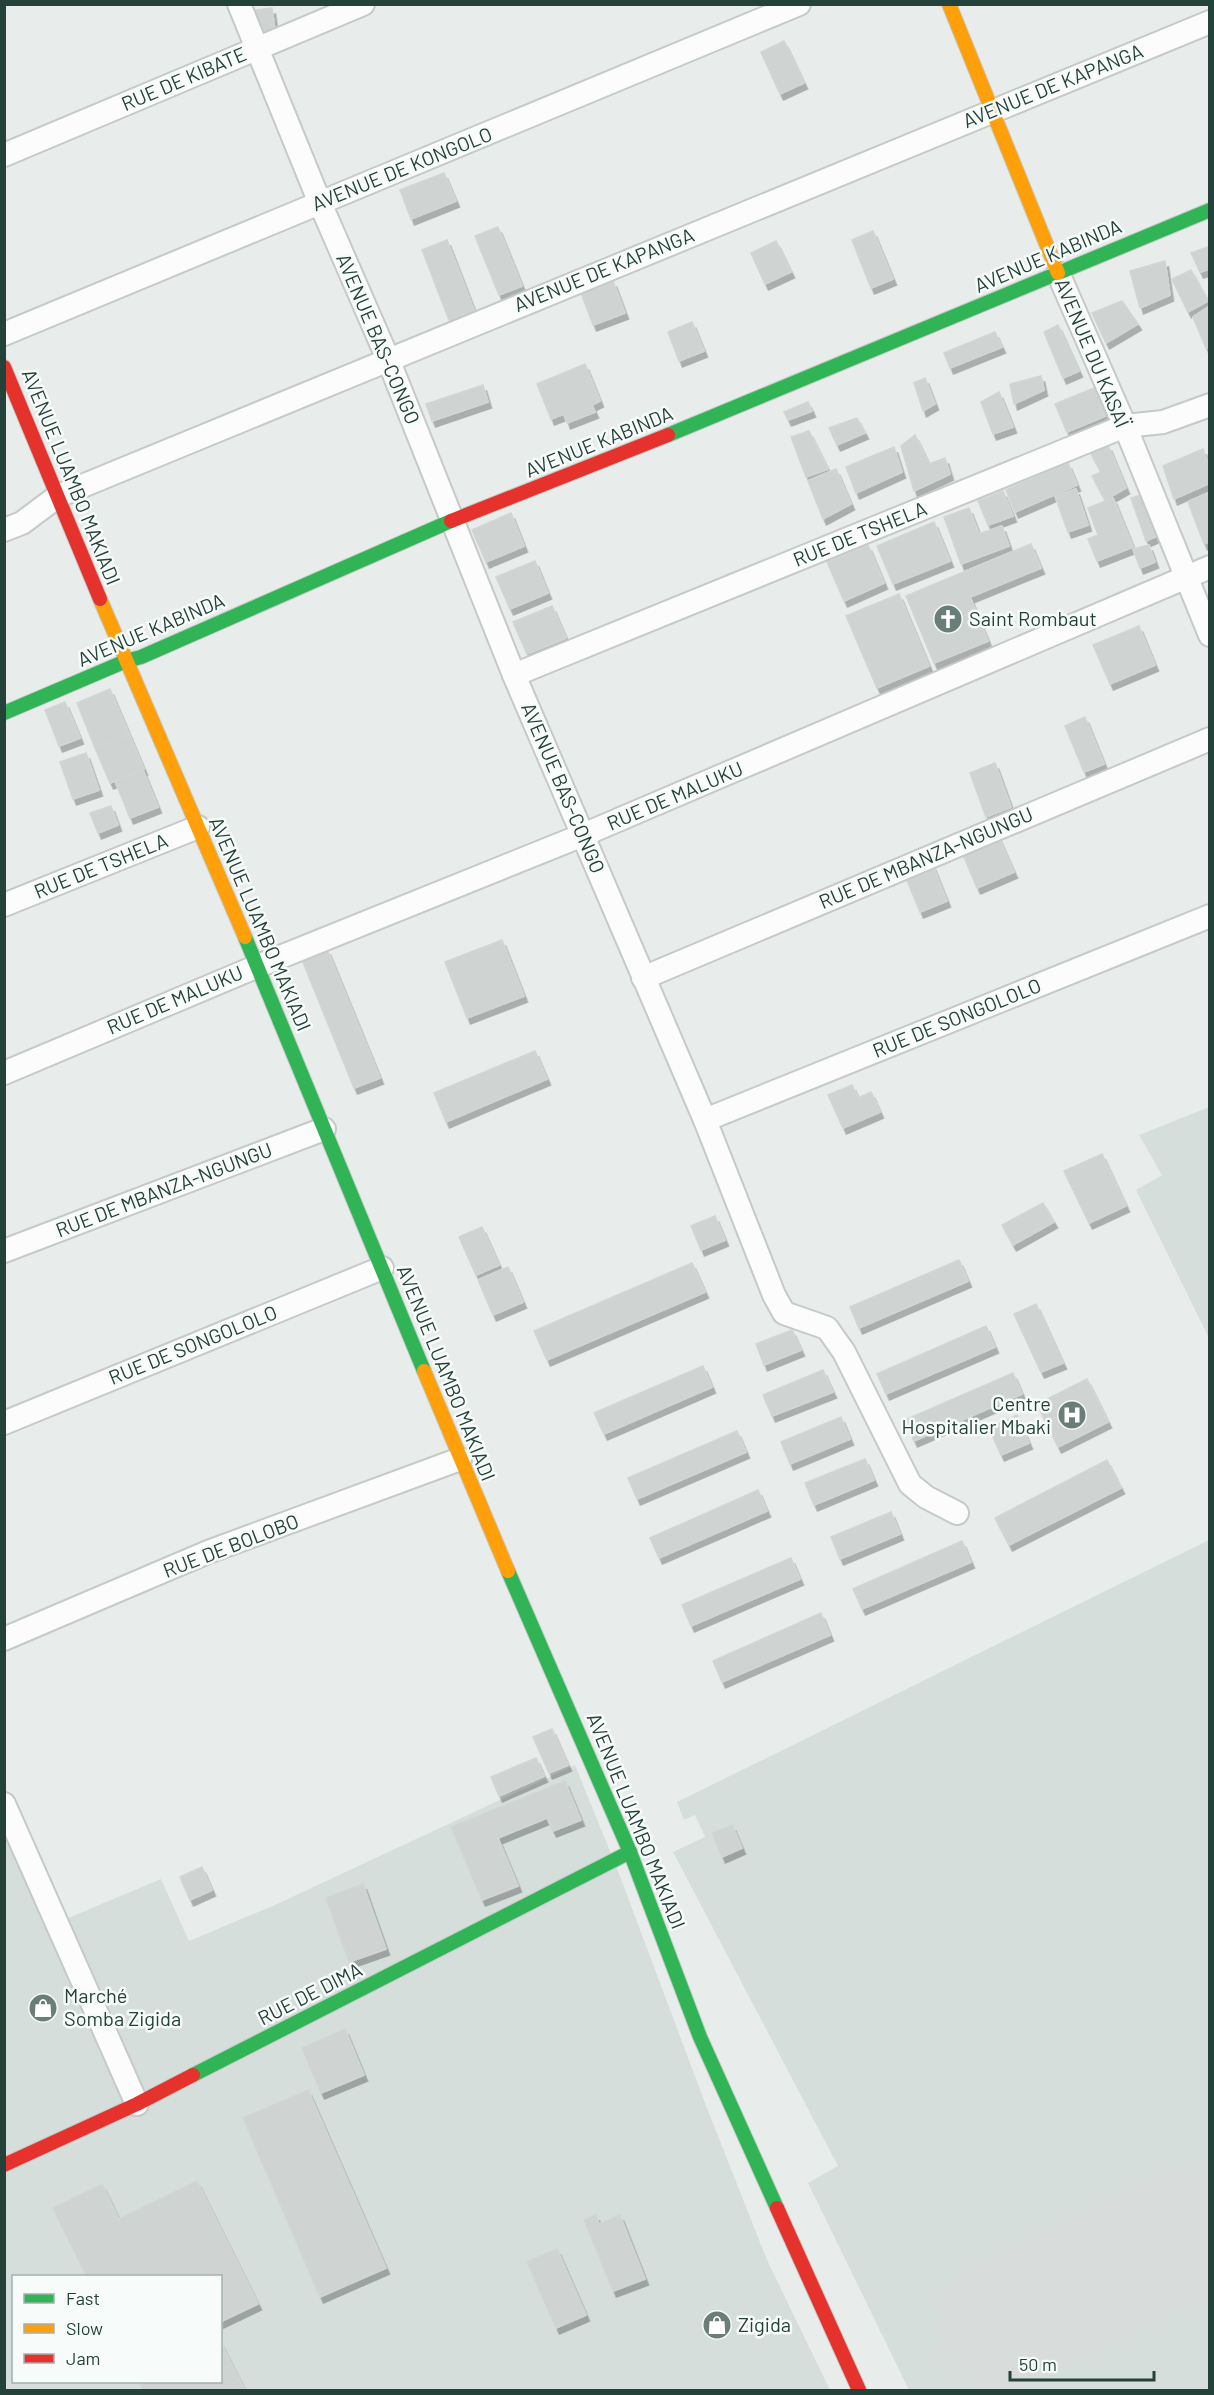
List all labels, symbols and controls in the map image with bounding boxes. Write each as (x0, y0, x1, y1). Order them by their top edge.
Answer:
street label: AVENUE DE KAPANGA (959, 38, 1146, 132)
street label: RUE DE KIBATE (117, 41, 250, 115)
street label: AVENUE DE KONGOLO (308, 121, 495, 215)
street label: AVENUE KABINDA (971, 213, 1125, 297)
street label: AVENUE DE KAPANGA (510, 222, 697, 316)
street label: AVENUE BAS-CONGO (332, 250, 426, 428)
street label: AVENUE DU KASAÏ (1051, 274, 1136, 432)
street label: AVENUE LUAMBO MAKIADI (18, 365, 126, 588)
street label: AVENUE KABINDA (521, 400, 676, 482)
street label: RUE DE TSHELA (789, 495, 930, 571)
street label: AVENUE KABINDA (74, 587, 228, 671)
church icon: Saint Rombaut (932, 603, 964, 635)
place label: Saint Rombaut (969, 606, 1097, 630)
street label: AVENUE BAS-CONGO (517, 699, 611, 877)
street label: RUE DE MALUKU (603, 756, 746, 835)
street label: RUE DE MBANZA-NGUNGU (815, 801, 1036, 913)
street label: AVENUE LUAMBO MAKIADI (205, 813, 317, 1034)
street label: RUE DE TSHELA (30, 827, 171, 903)
street label: RUE DE MALUKU (103, 960, 246, 1039)
street label: RUE DE SONGOLOLO (869, 972, 1044, 1062)
street label: RUE DE MBANZA-NGUNGU (52, 1137, 275, 1241)
street label: AVENUE LUAMBO MAKIADI (393, 1261, 501, 1484)
street label: RUE DE SONGOLOLO (105, 1299, 280, 1389)
place label: Centre Hospitalier Mbaki (902, 1391, 1051, 1438)
hospital icon: Centre Hospitalier Mbaki (1056, 1399, 1088, 1431)
street label: RUE DE BOLOBO (159, 1508, 302, 1582)
street label: AVENUE LUAMBO MAKIADI (583, 1709, 691, 1932)
street label: RUE DE DIMA (253, 1957, 366, 2030)
place label: Marché Somba Zigida (64, 1983, 181, 2030)
shop icon: Marché Somba Zigida (27, 1992, 59, 2024)
legend (12, 2275, 222, 2383)
text: Fast (66, 2287, 100, 2309)
shop icon: Zigida (701, 2309, 733, 2341)
place label: Zigida (738, 2312, 791, 2336)
text: Slow (66, 2317, 103, 2339)
scale bar (1010, 2344, 1154, 2382)
text: Jam (66, 2347, 100, 2369)
text: 50 m (1019, 2353, 1057, 2375)

